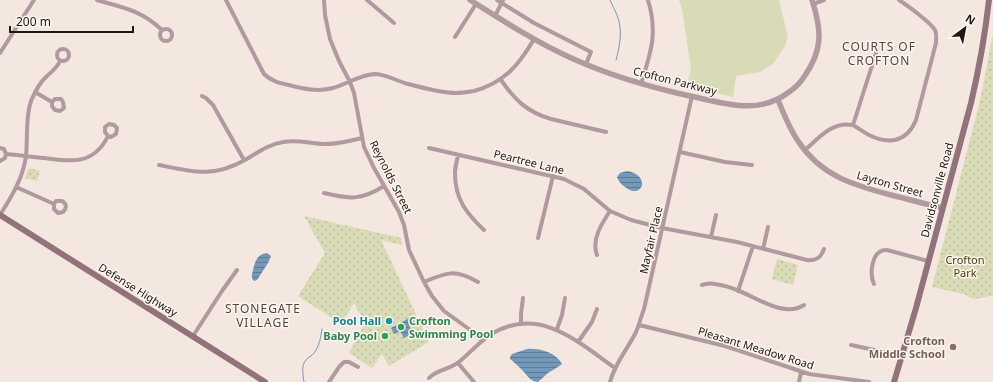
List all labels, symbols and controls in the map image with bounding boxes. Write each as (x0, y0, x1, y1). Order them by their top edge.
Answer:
scale bar (10, 8, 133, 34)
north arrow (945, 8, 985, 48)
text: N (963, 10, 978, 28)
text: 200 m (16, 13, 51, 30)
district label: COURTS OF CROFTON (842, 38, 916, 69)
street label: Crofton Parkway (632, 63, 719, 98)
street label: Reynolds Street (367, 138, 416, 216)
street label: Davidsonville Road (917, 141, 956, 239)
street label: Peartree Lane (492, 146, 566, 178)
street label: Layton Street (855, 167, 925, 200)
street label: Mayfair Place (635, 205, 666, 275)
park label: Crofton Park (945, 252, 985, 280)
street label: Defense Highway (96, 259, 181, 320)
district label: STONEGATE VILLAGE (225, 300, 301, 331)
place label: Pool Hall (333, 313, 381, 328)
place label: Crofton Swimming Pool (409, 313, 493, 341)
marker: Pool Hall (384, 316, 394, 326)
marker: Crofton Swimming Pool (396, 322, 406, 332)
street label: Pleasant Meadow Road (696, 323, 816, 372)
place label: Baby Pool (323, 328, 377, 343)
marker: Baby Pool (380, 331, 390, 341)
place label: Crofton Middle School (869, 333, 945, 361)
marker: Crofton Middle School (948, 342, 958, 352)

